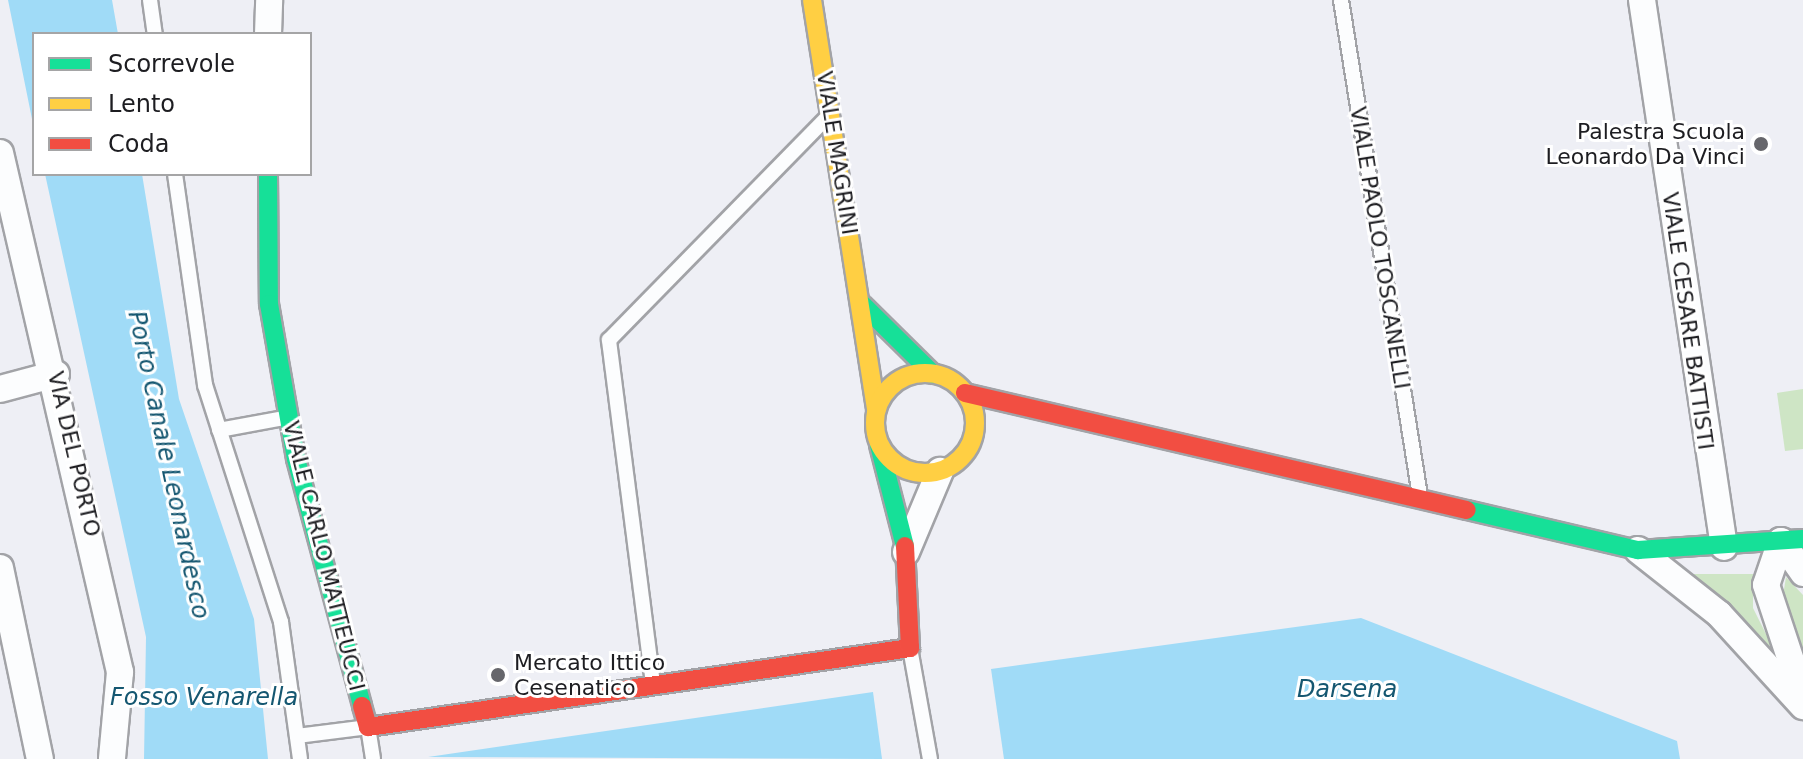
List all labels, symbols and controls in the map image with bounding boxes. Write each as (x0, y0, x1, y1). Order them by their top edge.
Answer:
legend (32, 32, 312, 176)
text: Scorrevole (108, 50, 235, 78)
street label: VIALE MAGRINI (811, 69, 863, 237)
text: Lento (108, 90, 175, 118)
street label: VIALE PAOLO TOSCANELLI (1345, 105, 1415, 391)
place label: Palestra Scuola Leonardo Da Vinci (1545, 118, 1745, 170)
text: Coda (108, 130, 169, 158)
marker: Palestra Scuola Leonardo Da Vinci (1752, 135, 1770, 153)
street label: VIALE CESARE BATTISTI (1657, 190, 1719, 452)
water label: Porto Canale Leonardesco (121, 308, 215, 622)
street label: VIA DEL PORTO (42, 369, 106, 539)
street label: VIALE CARLO MATTEUCCI (278, 418, 370, 694)
place label: Mercato Ittico Cesenatico (514, 649, 665, 700)
marker: Mercato Ittico Cesenatico (489, 666, 507, 684)
water label: Darsena (1297, 676, 1397, 704)
water label: Fosso Venarella (110, 684, 298, 712)

